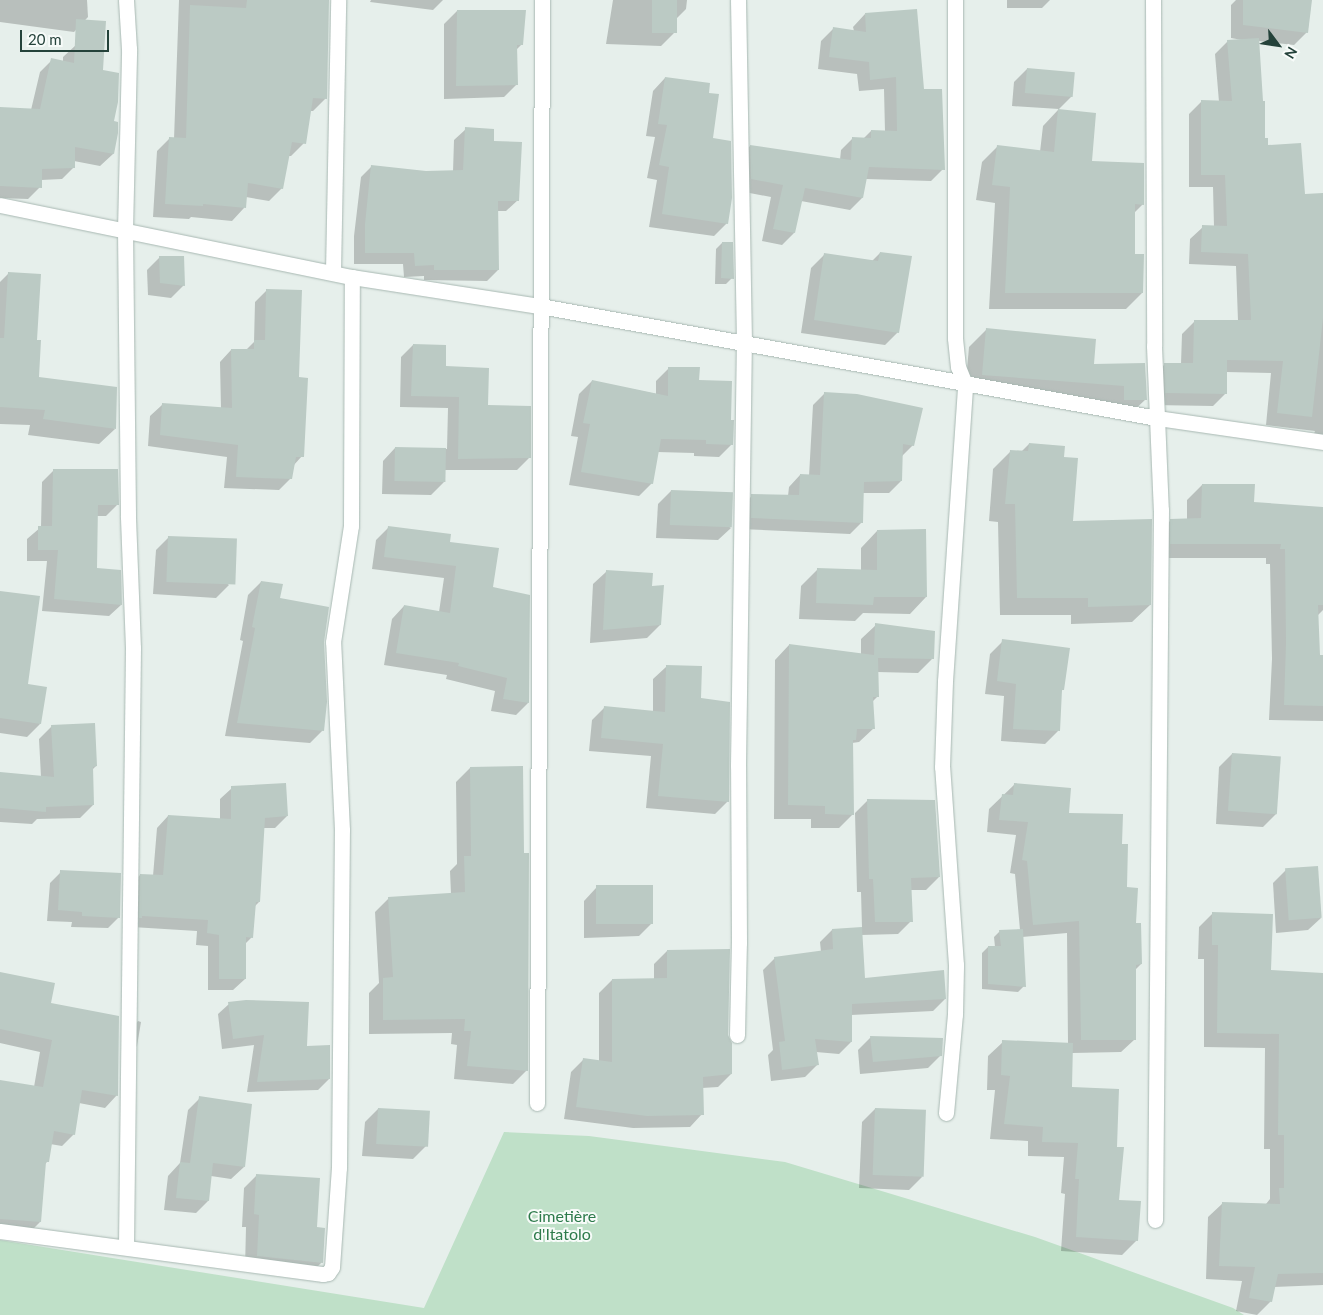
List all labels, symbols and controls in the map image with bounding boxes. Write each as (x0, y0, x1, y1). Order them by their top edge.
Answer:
scale bar (22, 20, 111, 52)
north arrow (1253, 20, 1303, 70)
text: 20 m (28, 30, 62, 48)
text: N (1281, 44, 1301, 62)
park label: Cimetière d'Itatolo (528, 1206, 596, 1244)

